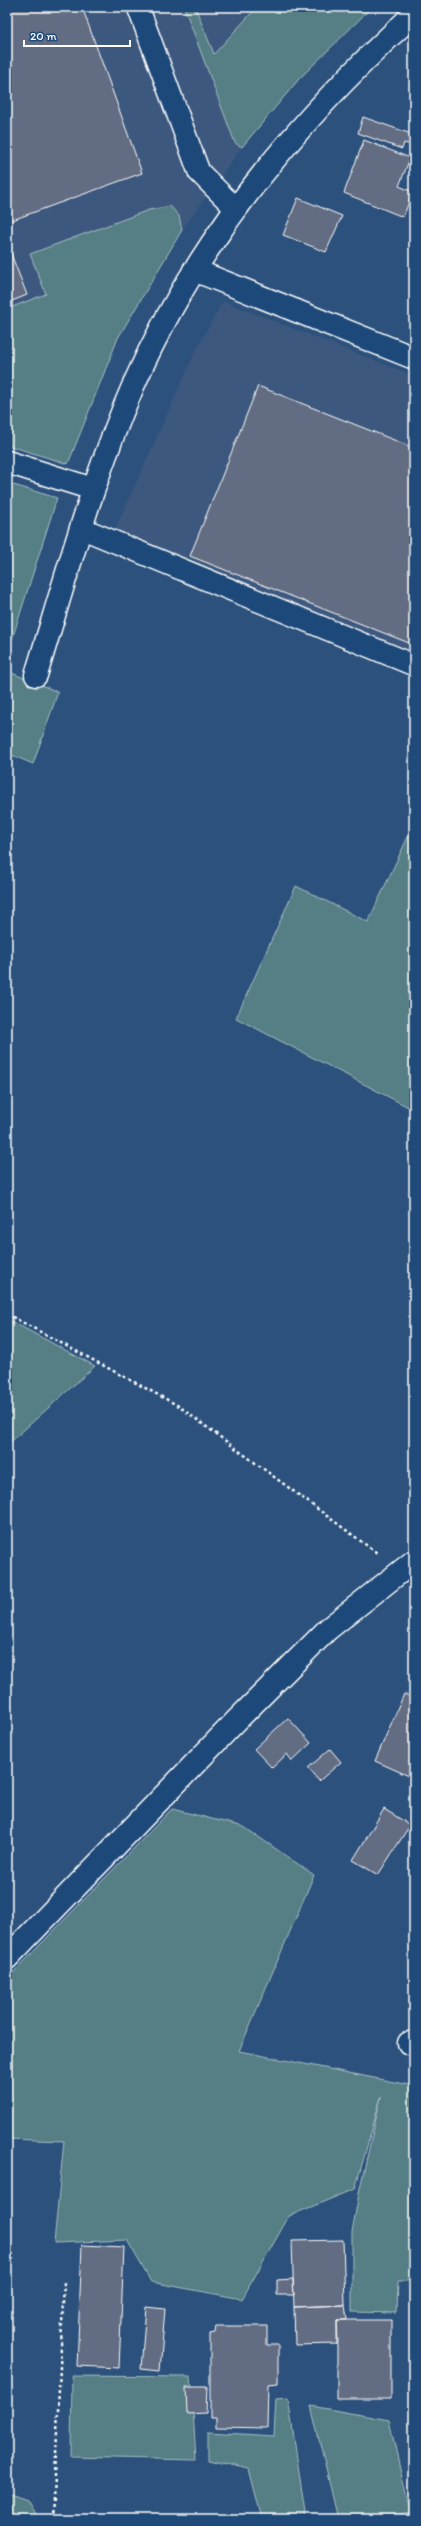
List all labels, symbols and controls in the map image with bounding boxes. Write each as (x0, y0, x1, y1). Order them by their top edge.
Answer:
scale bar (24, 22, 130, 48)
text: 20 m (30, 29, 57, 43)

